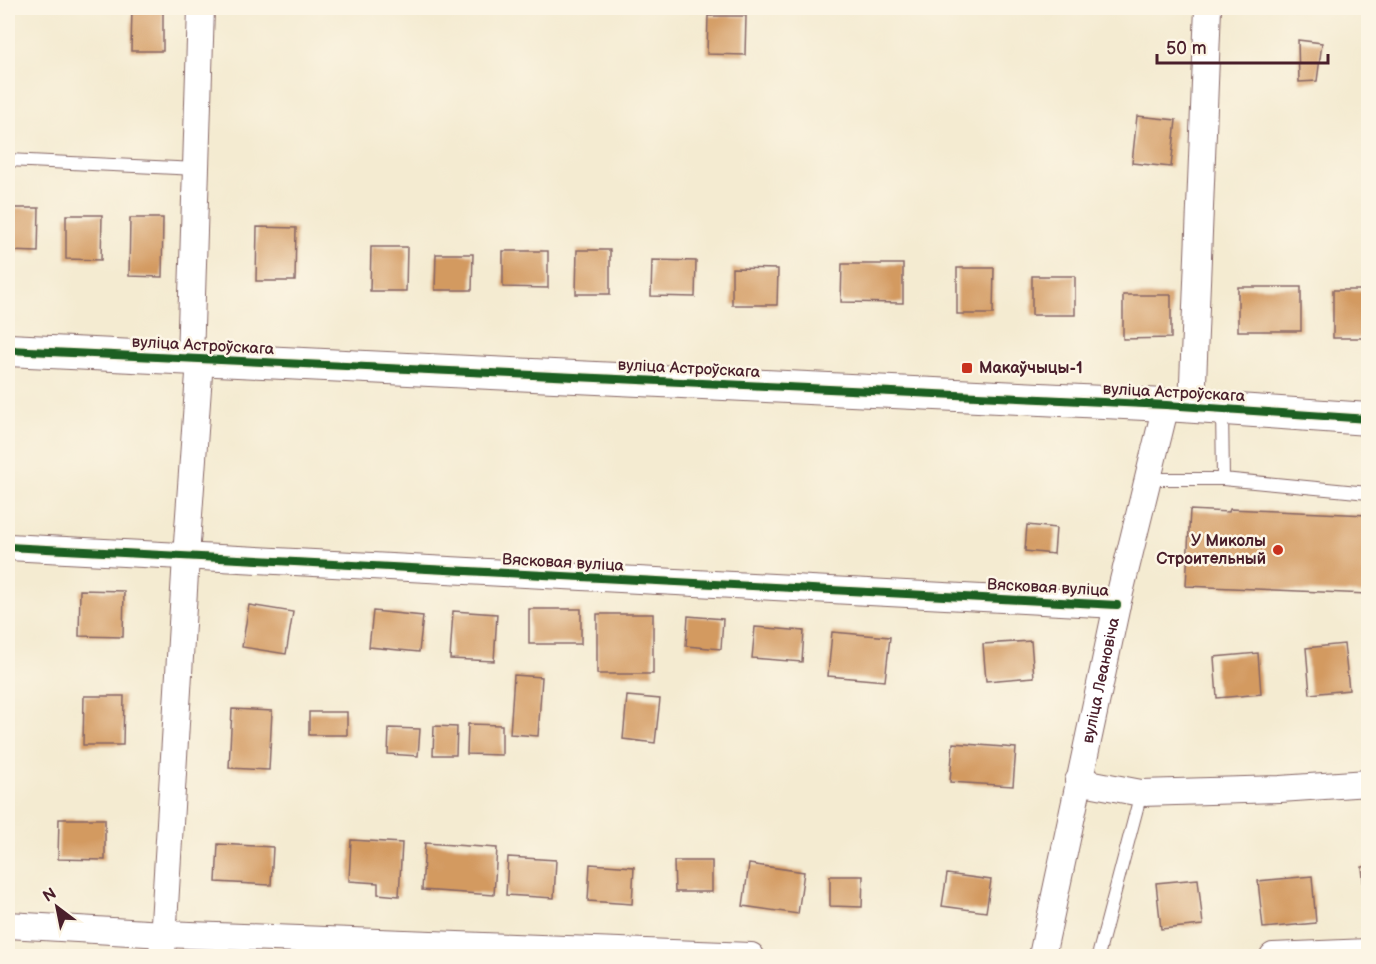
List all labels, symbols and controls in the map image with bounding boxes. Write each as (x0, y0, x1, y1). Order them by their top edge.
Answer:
scale bar (1157, 27, 1328, 65)
text: 50 m (1166, 38, 1207, 59)
street label: вуліца Астроўскага (131, 333, 275, 359)
street label: вуліца Астроўскага (617, 356, 761, 382)
place label: Макаўчыцы-1 (979, 359, 1083, 378)
marker: Макаўчыцы-1 (960, 361, 974, 375)
street label: вуліца Астроўскага (1102, 380, 1246, 406)
place label: У Миколы Строительный (1156, 532, 1266, 569)
marker: У Миколы Строительный (1271, 543, 1285, 557)
street label: Вясковая вуліца (502, 550, 625, 576)
street label: Вясковая вуліца (987, 575, 1110, 601)
street label: вуліца Леановіча (1078, 615, 1124, 745)
north arrow (27, 877, 87, 937)
text: N (40, 884, 60, 907)

